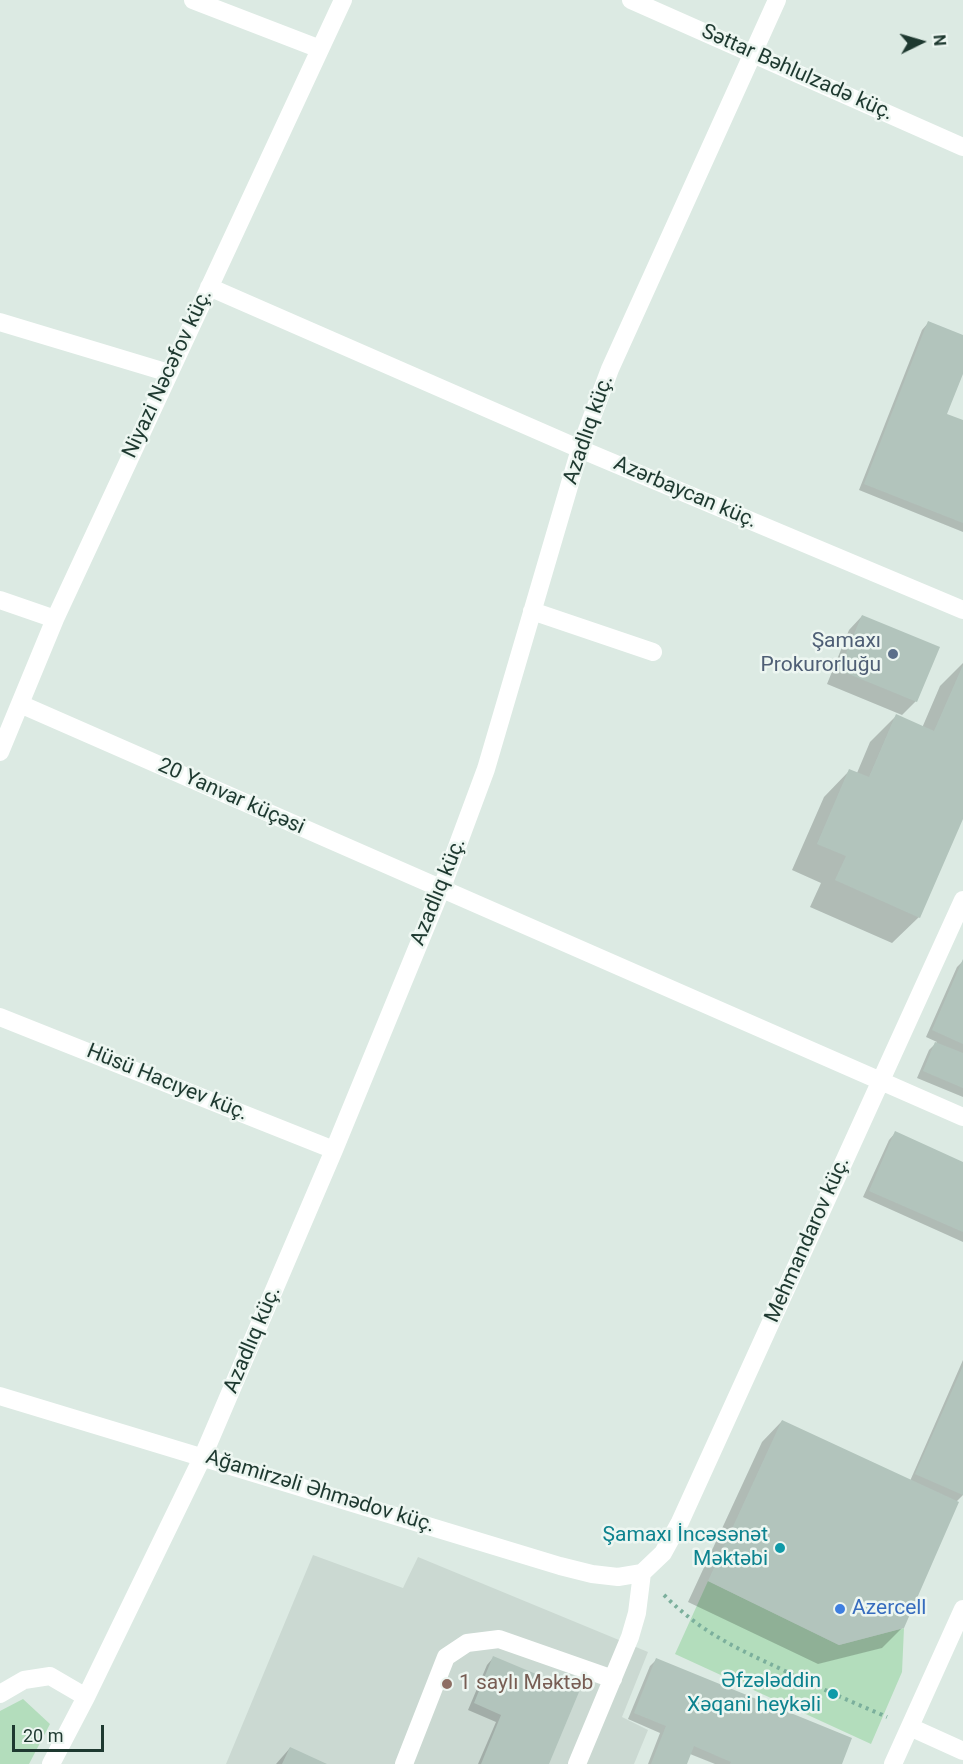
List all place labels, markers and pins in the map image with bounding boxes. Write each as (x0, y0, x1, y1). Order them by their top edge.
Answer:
place label: Şamaxı Prokurorluğu (761, 629, 881, 679)
marker: Şamaxı Prokurorluğu (886, 647, 900, 661)
place label: Şamaxı İncəsənət Məktəbi (603, 1523, 768, 1573)
marker: Şamaxı İncəsənət Məktəbi (773, 1541, 787, 1555)
place label: Azercell (852, 1596, 926, 1622)
marker: Azercell (833, 1602, 847, 1616)
place label: Əfzələddin Xəqani heykəli (687, 1669, 821, 1719)
place label: 1 saylı Məktəb (459, 1671, 593, 1697)
marker: 1 saylı Məktəb (440, 1677, 454, 1691)
marker: Əfzələddin Xəqani heykəli (826, 1687, 840, 1701)

